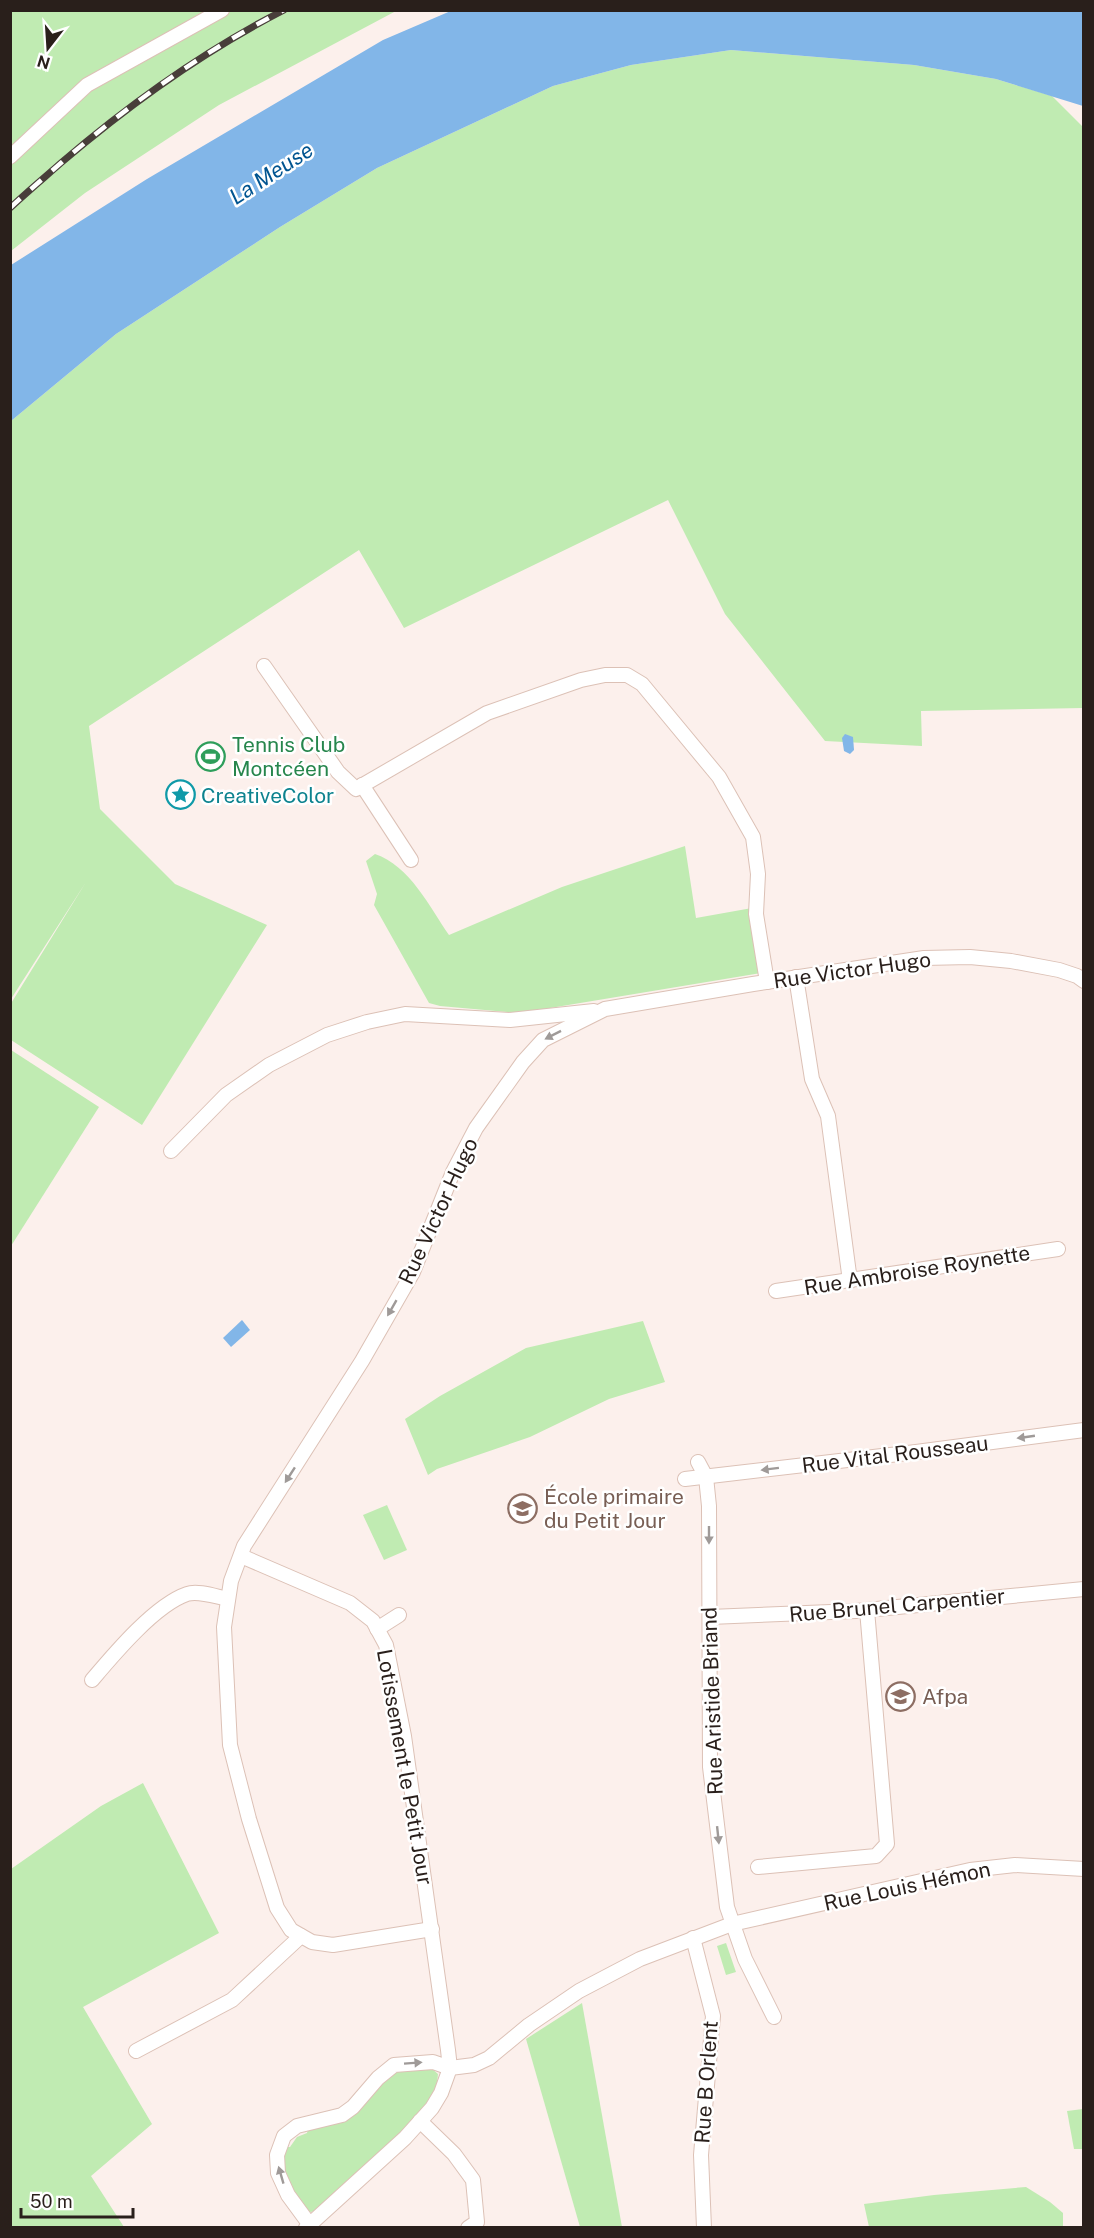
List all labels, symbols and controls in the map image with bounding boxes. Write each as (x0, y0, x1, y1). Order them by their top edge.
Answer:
north arrow (18, 18, 78, 78)
text: N (35, 51, 53, 73)
water label: La Meuse (224, 136, 318, 210)
place label: Tennis Club Montcéen (232, 732, 345, 781)
sports icon: Tennis Club Montcéen (195, 740, 227, 772)
place icon: CreativeColor (164, 779, 196, 811)
place label: CreativeColor (201, 783, 334, 808)
street label: Rue Victor Hugo (772, 947, 932, 993)
one-way arrow (544, 1030, 561, 1040)
street label: Rue Victor Hugo (393, 1134, 483, 1288)
street label: Rue Ambroise Roynette (802, 1240, 1032, 1300)
one-way arrow (387, 1300, 397, 1317)
street label: Rue Vital Rousseau (800, 1430, 990, 1478)
one-way arrow (1016, 1433, 1035, 1442)
one-way arrow (760, 1465, 779, 1474)
one-way arrow (285, 1466, 296, 1483)
place label: École primaire du Petit Jour (544, 1484, 684, 1533)
school or university icon: École primaire du Petit Jour (507, 1492, 539, 1524)
one-way arrow (704, 1526, 714, 1545)
street label: Rue Brunel Carpentier (788, 1583, 1006, 1627)
street label: Rue Aristide Briand (696, 1606, 728, 1796)
street label: Lotissement le Petit Jour (372, 1647, 438, 1887)
school or university icon: Afpa (885, 1680, 917, 1712)
place label: Afpa (922, 1684, 968, 1709)
one-way arrow (714, 1825, 723, 1844)
street label: Rue Louis Hémon (821, 1856, 993, 1916)
street label: Rue B Orlent (689, 2020, 723, 2144)
one-way arrow (403, 2059, 422, 2068)
one-way arrow (275, 2166, 285, 2184)
scale bar (21, 2181, 134, 2219)
text: 50 m (30, 2191, 73, 2212)

